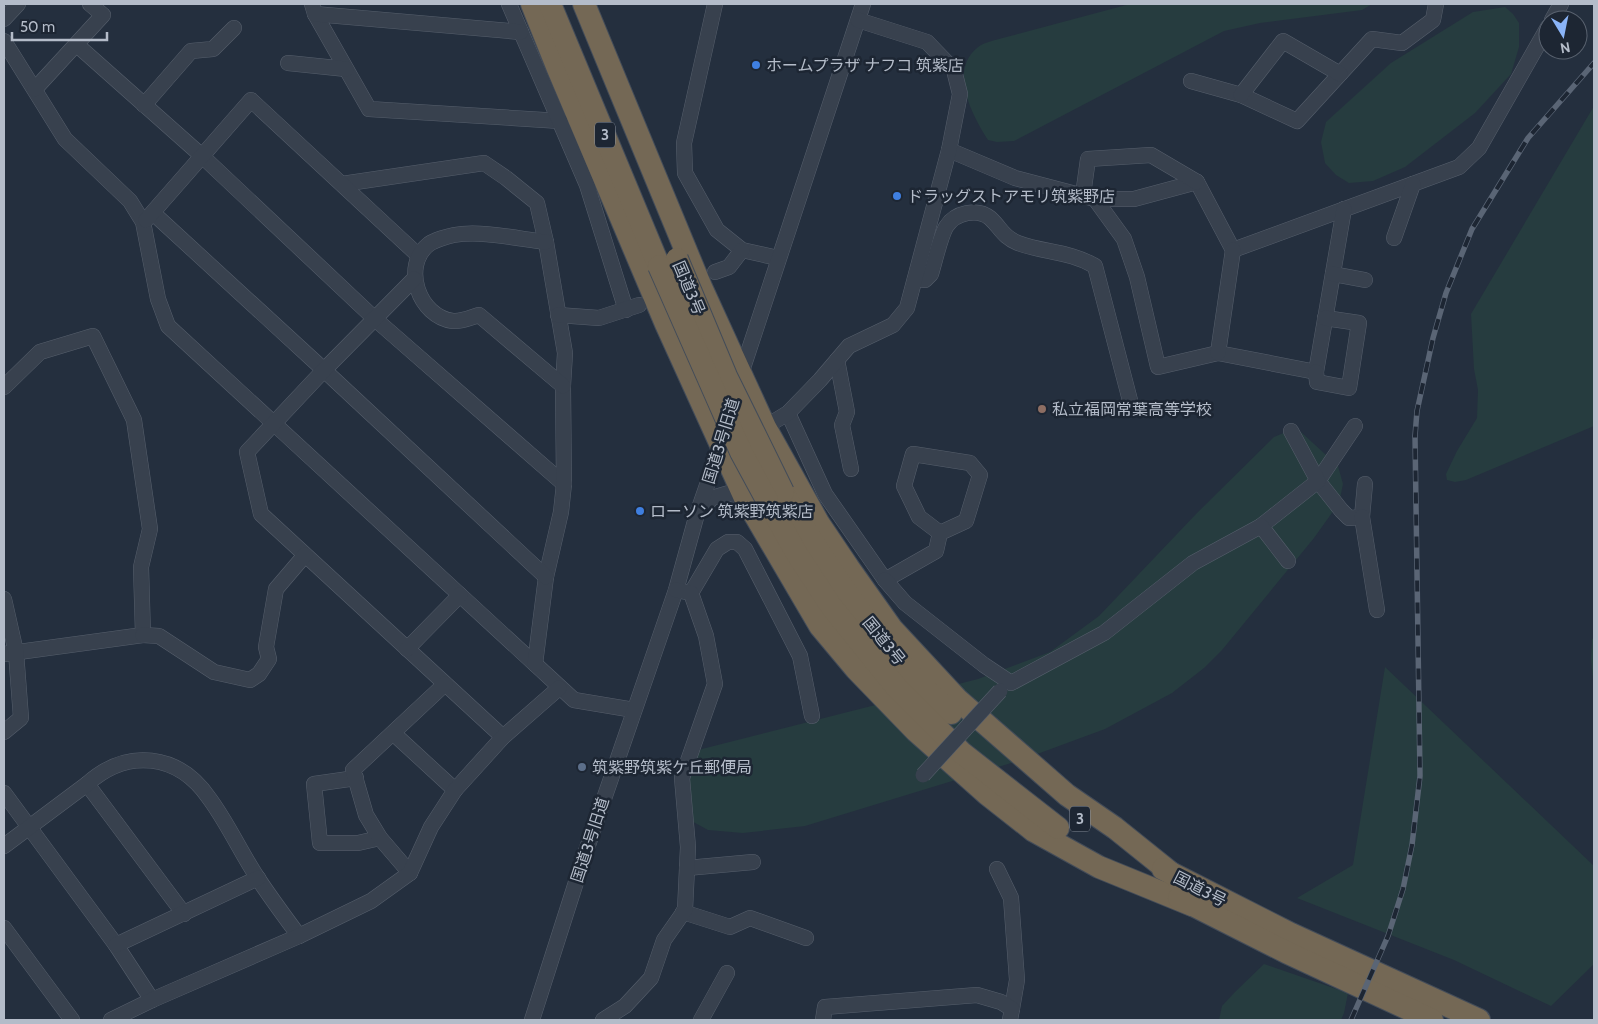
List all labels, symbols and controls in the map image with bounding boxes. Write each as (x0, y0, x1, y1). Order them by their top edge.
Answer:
scale bar (12, 10, 108, 42)
north arrow (1538, 10, 1588, 60)
text: 50 m (20, 18, 55, 36)
text: N (1559, 38, 1572, 58)
place label: ホームプラザ ナフコ 筑紫店 (766, 56, 964, 75)
marker: ホームプラザ ナフコ 筑紫店 (750, 59, 762, 71)
road number: 3 (595, 122, 615, 148)
place label: ドラッグストアモリ筑紫野店 (907, 187, 1115, 206)
marker: ドラッグストアモリ筑紫野店 (891, 190, 903, 202)
street label: 国道3号 (669, 258, 709, 318)
street label: 国道3号旧道 (699, 396, 743, 486)
place label: 私立福岡常葉高等学校 (1052, 400, 1212, 419)
marker: 私立福岡常葉高等学校 (1036, 403, 1048, 415)
place label: ローソン 筑紫野筑紫店 (650, 502, 814, 521)
marker: ローソン 筑紫野筑紫店 (634, 505, 646, 517)
street label: 国道3号 (859, 613, 909, 669)
place label: 筑紫野筑紫ケ丘郵便局 (592, 758, 752, 777)
marker: 筑紫野筑紫ケ丘郵便局 (576, 761, 588, 773)
street label: 国道3号旧道 (567, 795, 613, 885)
road number: 3 (1070, 806, 1090, 832)
street label: 国道3号 (1170, 868, 1230, 910)

